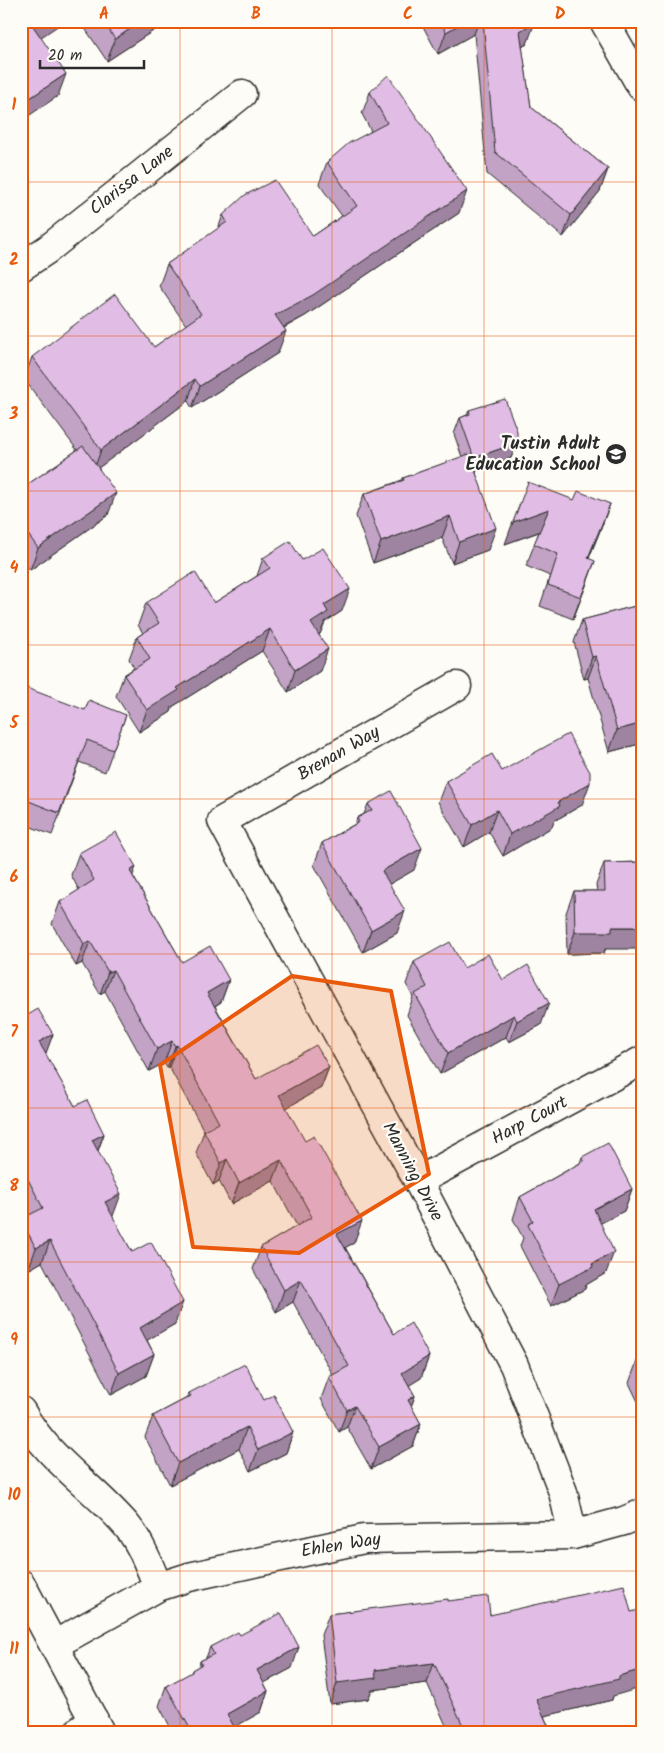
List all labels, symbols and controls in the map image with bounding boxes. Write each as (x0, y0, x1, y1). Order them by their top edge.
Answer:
text: A (99, 2, 109, 27)
text: B (251, 2, 261, 27)
text: C (403, 2, 413, 27)
text: D (555, 2, 566, 27)
scale bar (40, 38, 144, 70)
text: 20 m (48, 44, 82, 68)
text: 1 (12, 93, 17, 118)
street label: Clarissa Lane (83, 139, 181, 223)
text: 2 (9, 248, 19, 273)
text: 3 (9, 402, 19, 427)
place label: Tustin Adult Education School (466, 430, 601, 480)
school or university icon: Tustin Adult Education School (604, 442, 628, 466)
text: 4 (10, 556, 19, 581)
text: 5 (9, 711, 20, 736)
street label: Brenan Way (292, 718, 386, 789)
text: 6 (10, 865, 19, 890)
text: 7 (10, 1020, 18, 1045)
street label: Harp Court (487, 1088, 574, 1153)
street label: Manning Drive (374, 1117, 450, 1227)
text: 8 (9, 1174, 19, 1199)
text: 9 (10, 1328, 18, 1353)
text: 10 (7, 1483, 21, 1508)
street label: Ehlen Way (299, 1525, 384, 1567)
text: 11 (9, 1637, 19, 1662)

